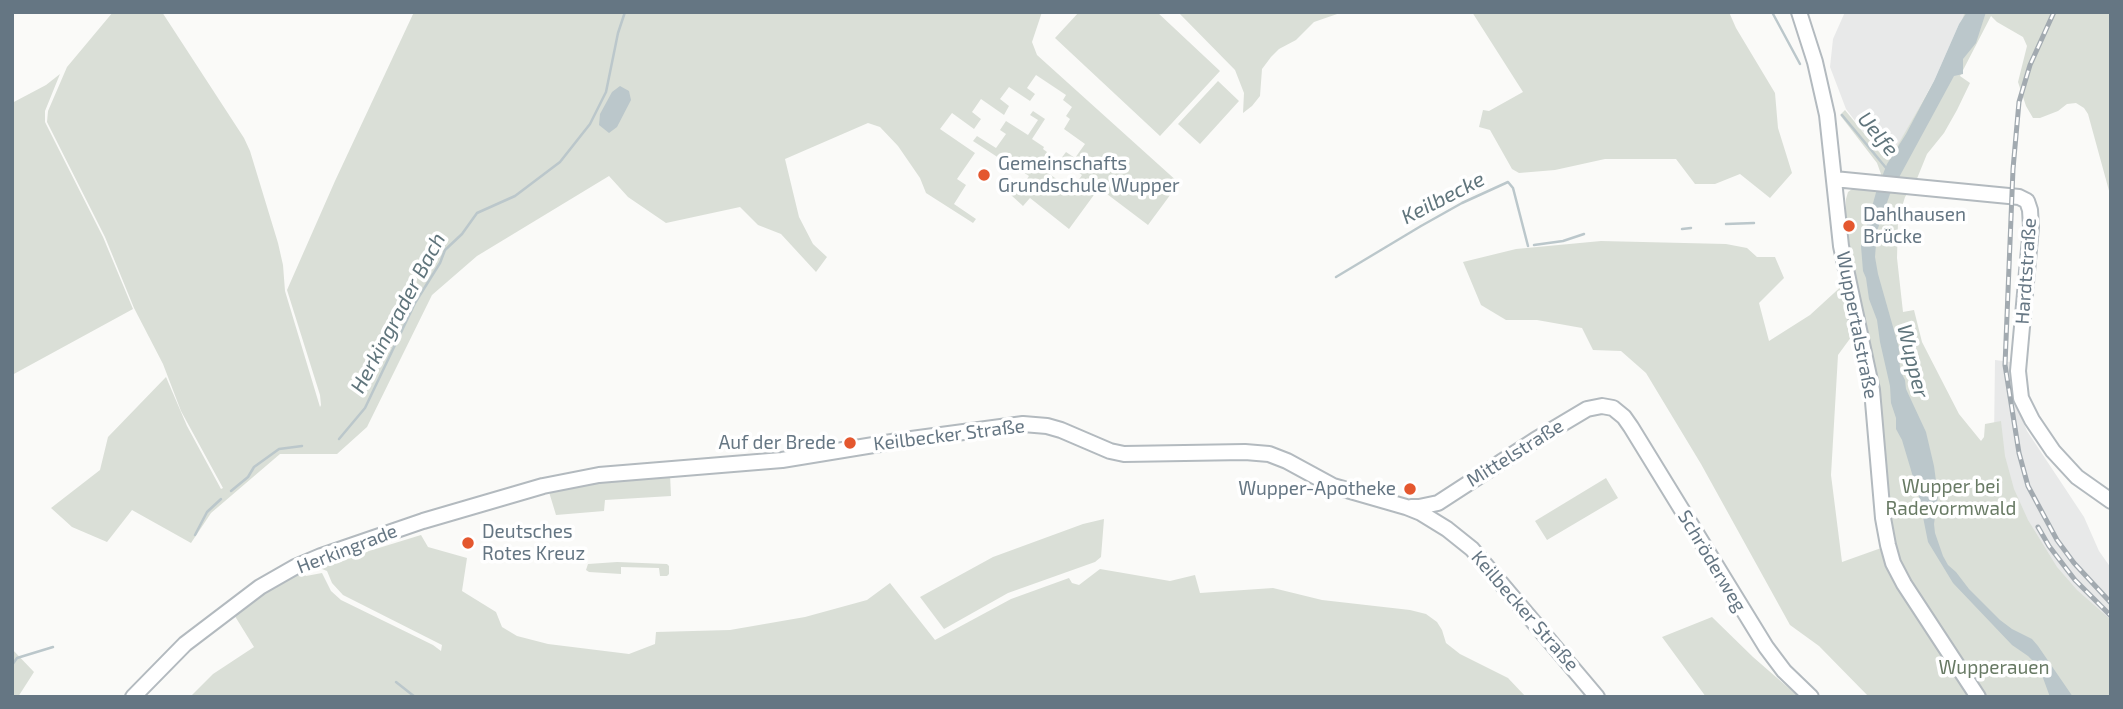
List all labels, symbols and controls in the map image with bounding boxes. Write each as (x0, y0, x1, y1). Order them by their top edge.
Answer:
water label: Uelfe (1852, 107, 1904, 161)
place label: Gemeinschafts Grundschule Wupper (998, 153, 1180, 197)
water label: Keilbecke (1397, 166, 1489, 230)
marker: Gemeinschafts Grundschule Wupper (976, 167, 992, 183)
place label: Dahlhausen Brücke (1863, 204, 1966, 248)
street label: Hardtstraße (2011, 217, 2041, 325)
marker: Dahlhausen Brücke (1841, 218, 1857, 234)
water label: Herkingrader Bach (345, 229, 451, 397)
street label: Wuppertalstraße (1832, 249, 1882, 401)
water label: Wupper (1892, 321, 1934, 401)
street label: Keilbecker Straße (872, 414, 1026, 456)
street label: Mittelstraße (1462, 414, 1568, 492)
place label: Auf der Brede (719, 432, 836, 454)
marker: Auf der Brede (842, 435, 858, 451)
park label: Wupper bei Radevormwald (1886, 476, 2016, 520)
place label: Wupper-Apotheke (1238, 478, 1396, 500)
marker: Wupper-Apotheke (1402, 481, 1418, 497)
street label: Schröderweg (1673, 506, 1751, 616)
street label: Herkingrade (294, 519, 400, 579)
place label: Deutsches Rotes Kreuz (482, 521, 585, 565)
marker: Deutsches Rotes Kreuz (460, 535, 476, 551)
street label: Keilbecker Straße (1466, 546, 1584, 676)
park label: Wupperauen (1939, 657, 2049, 679)

